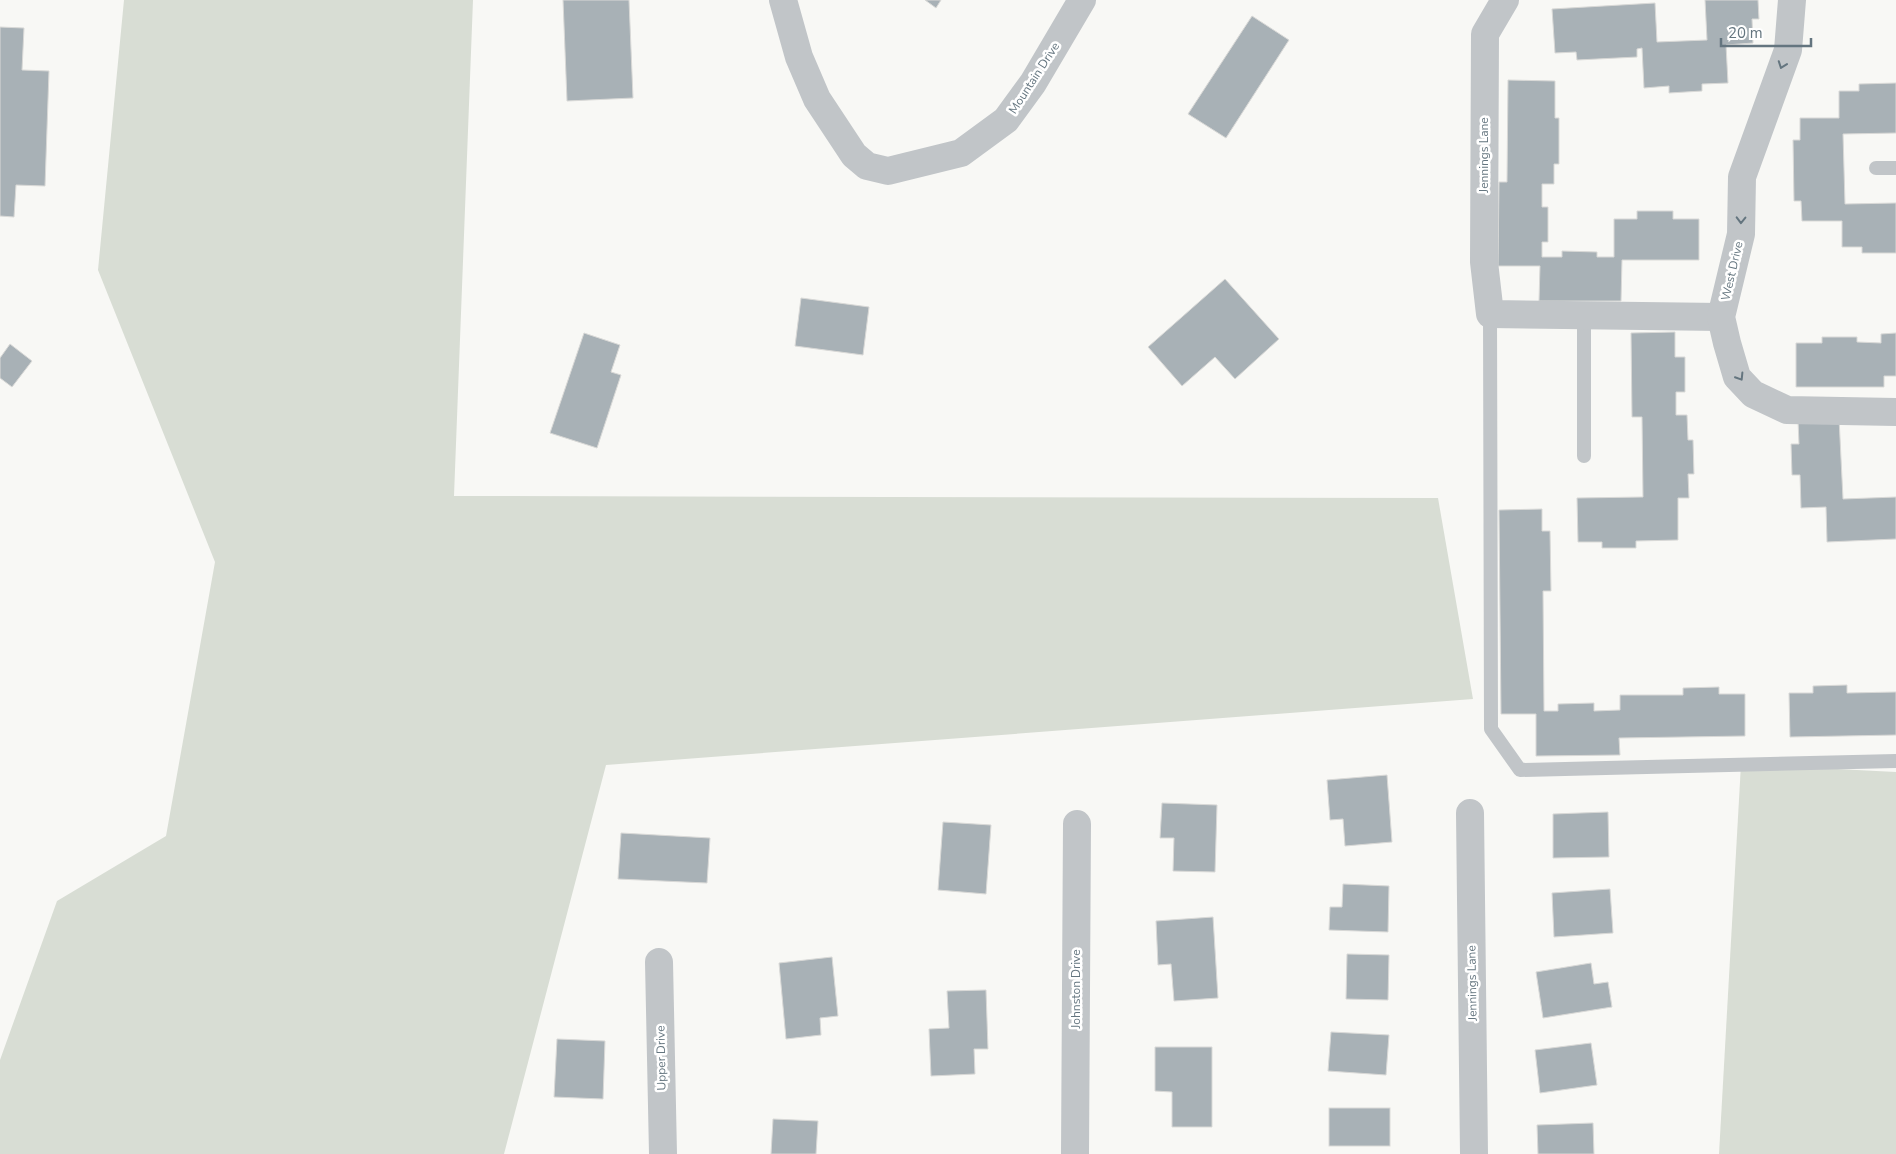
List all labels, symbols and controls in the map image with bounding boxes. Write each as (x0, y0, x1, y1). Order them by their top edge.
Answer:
scale bar (1721, 15, 1811, 47)
text: 20 m (1728, 23, 1763, 43)
street label: Mountain Drive (1005, 39, 1063, 117)
one-way arrow (1778, 60, 1788, 69)
street label: Jennings Lane (1476, 117, 1492, 194)
one-way arrow (1736, 217, 1746, 225)
street label: West Drive (1717, 240, 1747, 302)
one-way arrow (1733, 372, 1743, 381)
street label: Jennings Lane (1463, 945, 1481, 1022)
street label: Johnston Drive (1068, 949, 1084, 1030)
street label: Upper Drive (652, 1025, 670, 1091)

